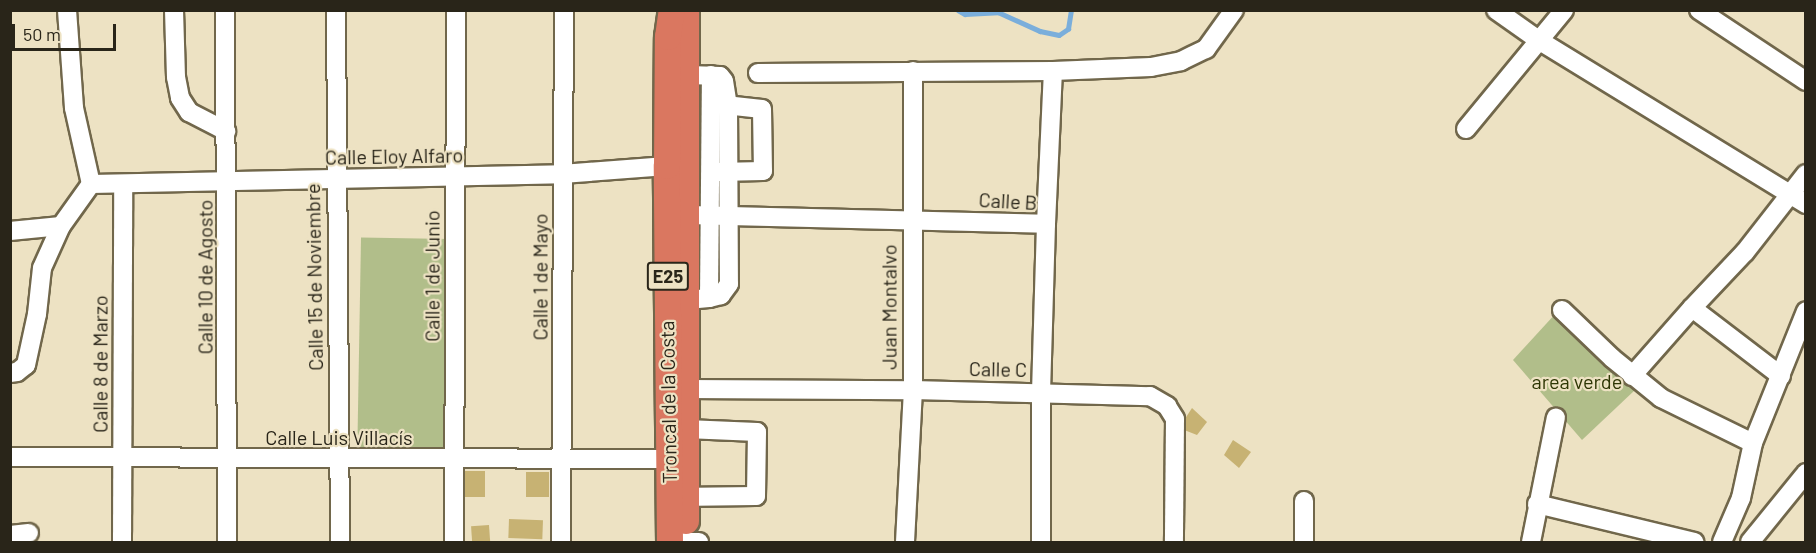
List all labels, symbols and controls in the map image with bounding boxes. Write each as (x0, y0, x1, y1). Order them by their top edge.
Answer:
scale bar (15, 12, 118, 50)
text: 50 m (23, 23, 61, 45)
street label: Calle Eloy Alfaro (325, 143, 463, 169)
street label: Calle 15 de Noviembre (300, 183, 328, 371)
street label: Calle B (978, 187, 1038, 215)
street label: Calle 10 de Agosto (193, 200, 217, 354)
street label: Calle 1 de Junio (420, 210, 444, 342)
street label: Calle 1 de Mayo (528, 214, 552, 340)
street label: Juan Montalvo (877, 244, 901, 370)
road number: E25 (646, 261, 690, 291)
street label: Calle 8 de Marzo (88, 295, 112, 433)
street label: Troncal de la Costa (655, 320, 681, 484)
street label: Calle C (969, 356, 1027, 382)
park label: area verde (1532, 369, 1622, 393)
street label: Calle Luis Villacís (265, 425, 413, 449)

